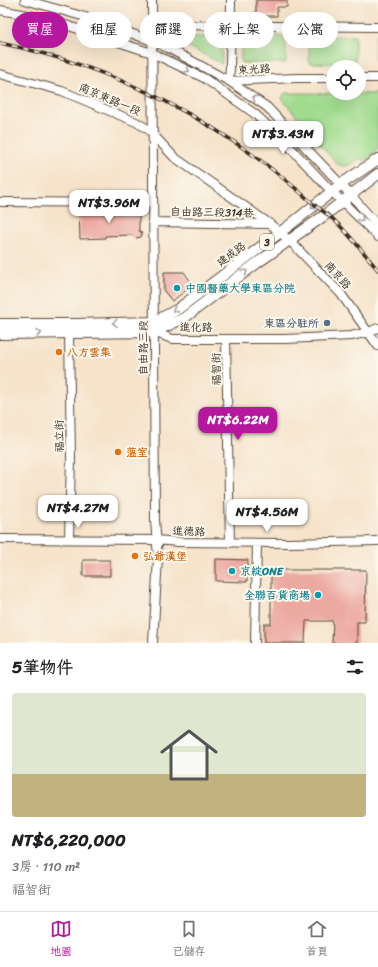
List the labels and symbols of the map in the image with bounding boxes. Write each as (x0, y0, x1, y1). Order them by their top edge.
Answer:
street label: 東光路 (237, 59, 271, 80)
one-way arrow (183, 65, 190, 73)
street label: 南京東路一段 (76, 78, 144, 121)
one-way arrow (252, 95, 259, 103)
pin: NT$3.43M (242, 121, 324, 155)
pin: NT$3.96M (68, 190, 150, 224)
street label: 自由路三段314巷 (170, 202, 254, 223)
one-way arrow (310, 203, 317, 210)
one-way arrow (356, 214, 364, 222)
road number: 3 (260, 234, 274, 250)
street label: 建成路 (212, 237, 250, 272)
street label: 南京路 (320, 257, 356, 294)
one-way arrow (240, 270, 247, 277)
place label: 中國醫藥大學東區分院 (185, 279, 295, 298)
marker: 中國醫藥大學東區分院 (172, 283, 182, 293)
one-way arrow (172, 305, 179, 313)
place label: 東區分駐所 (264, 314, 319, 333)
street label: 進化路 (179, 318, 213, 337)
marker: 東區分駐所 (322, 318, 332, 328)
one-way arrow (112, 319, 118, 327)
street label: 自由路三段 (134, 321, 153, 376)
one-way arrow (36, 329, 42, 337)
place label: 八方雲集 (67, 343, 111, 362)
marker: 八方雲集 (54, 347, 64, 357)
street label: 福智街 (207, 351, 226, 386)
pin: NT$6.22M (197, 407, 279, 441)
street label: 福立街 (50, 418, 69, 453)
place label: 薀室 (126, 443, 148, 462)
marker: 薀室 (113, 447, 123, 457)
pin: NT$4.27M (37, 495, 119, 529)
pin: NT$4.56M (226, 499, 308, 533)
street label: 進德路 (172, 521, 206, 542)
place label: 弘爺漢堡 (143, 547, 187, 566)
marker: 弘爺漢堡 (130, 551, 140, 561)
place label: 京綻ONE (240, 562, 284, 581)
marker: 京綻ONE (227, 566, 237, 576)
place label: 全聯百貨商場 (244, 586, 310, 605)
marker: 全聯百貨商場 (313, 590, 323, 600)

